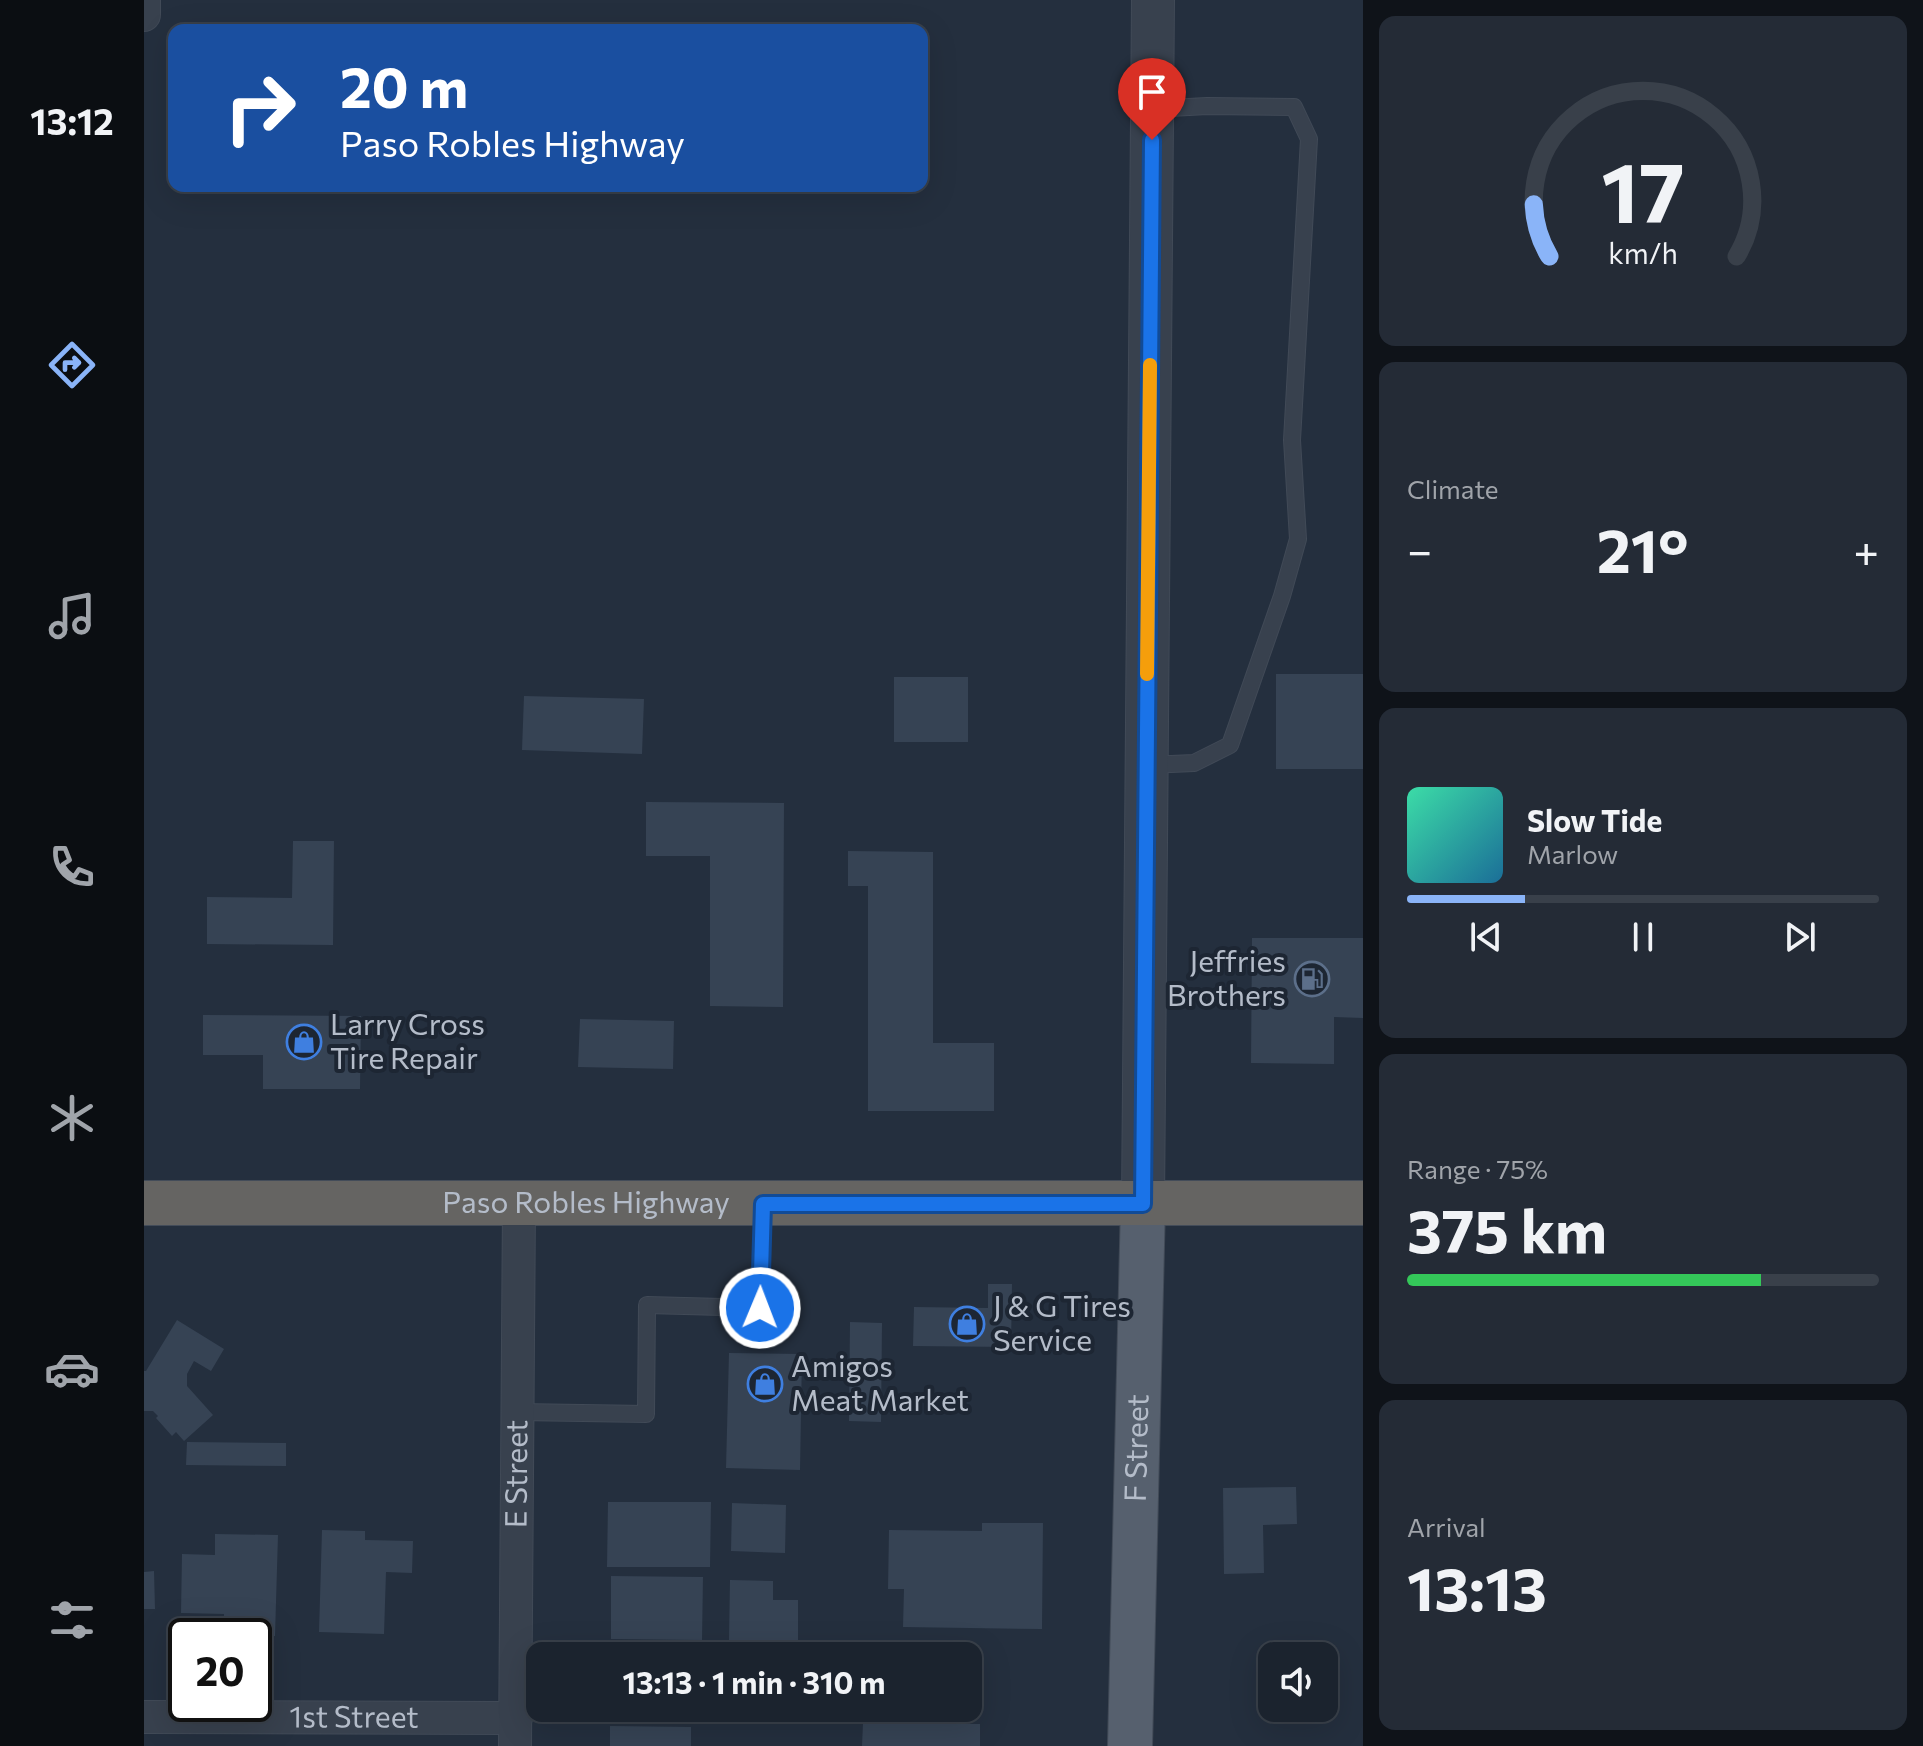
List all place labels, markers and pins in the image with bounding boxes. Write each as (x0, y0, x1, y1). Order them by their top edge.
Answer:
pin (1118, 58, 1186, 140)
place label: Jeffries Brothers (1167, 941, 1286, 1012)
fuel station icon: Jeffries Brothers (1293, 960, 1331, 998)
place label: Larry Cross Tire Repair (330, 1004, 485, 1075)
shop icon: Larry Cross Tire Repair (285, 1023, 323, 1061)
place label: J & G Tires Service (993, 1286, 1131, 1357)
shop icon: J & G Tires Service (948, 1305, 986, 1343)
place label: Amigos Meat Market (791, 1346, 969, 1417)
shop icon: Amigos Meat Market (746, 1365, 784, 1403)

